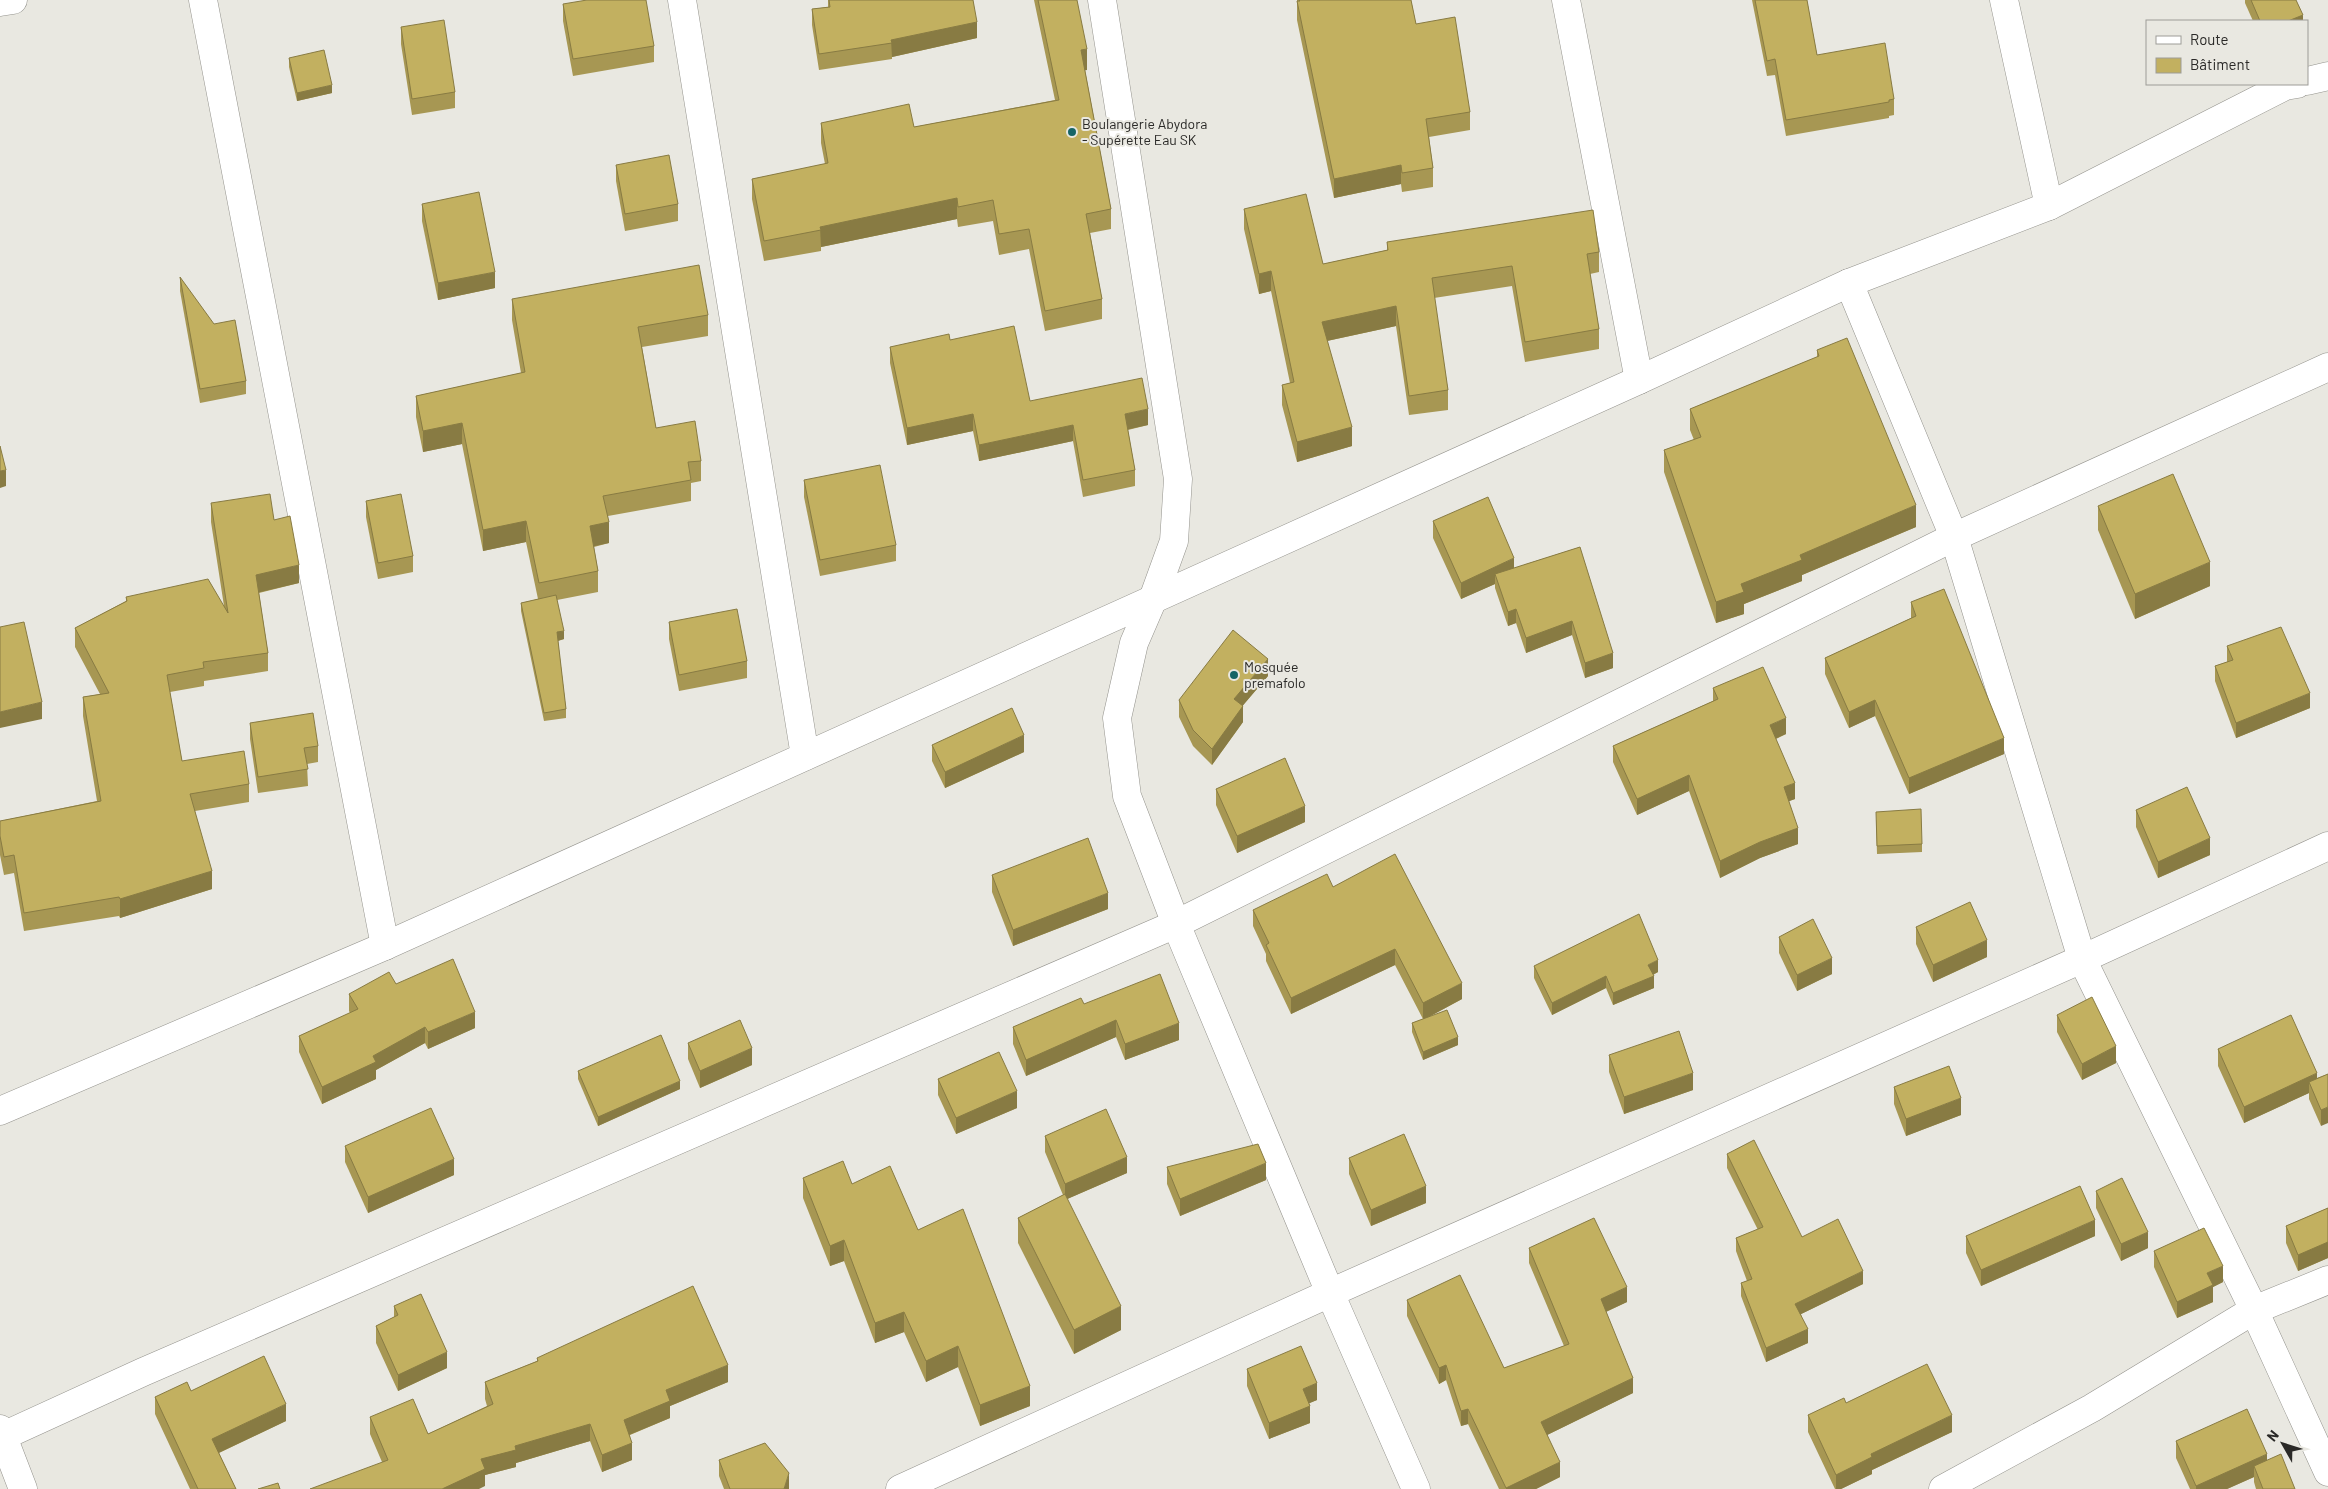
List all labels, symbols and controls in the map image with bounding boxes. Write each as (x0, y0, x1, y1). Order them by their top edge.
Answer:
legend (2146, 20, 2308, 85)
text: Route (2190, 30, 2229, 48)
text: Bâtiment (2190, 55, 2250, 73)
place label: Boulangerie Abydora - Supérette Eau SK (1082, 115, 1207, 148)
marker: Boulangerie Abydora - Supérette Eau SK (1066, 126, 1078, 138)
place label: Mosquée premafolo (1244, 658, 1306, 691)
marker: Mosquée premafolo (1228, 669, 1240, 681)
north arrow (2258, 1419, 2308, 1469)
text: N (2263, 1427, 2282, 1444)

